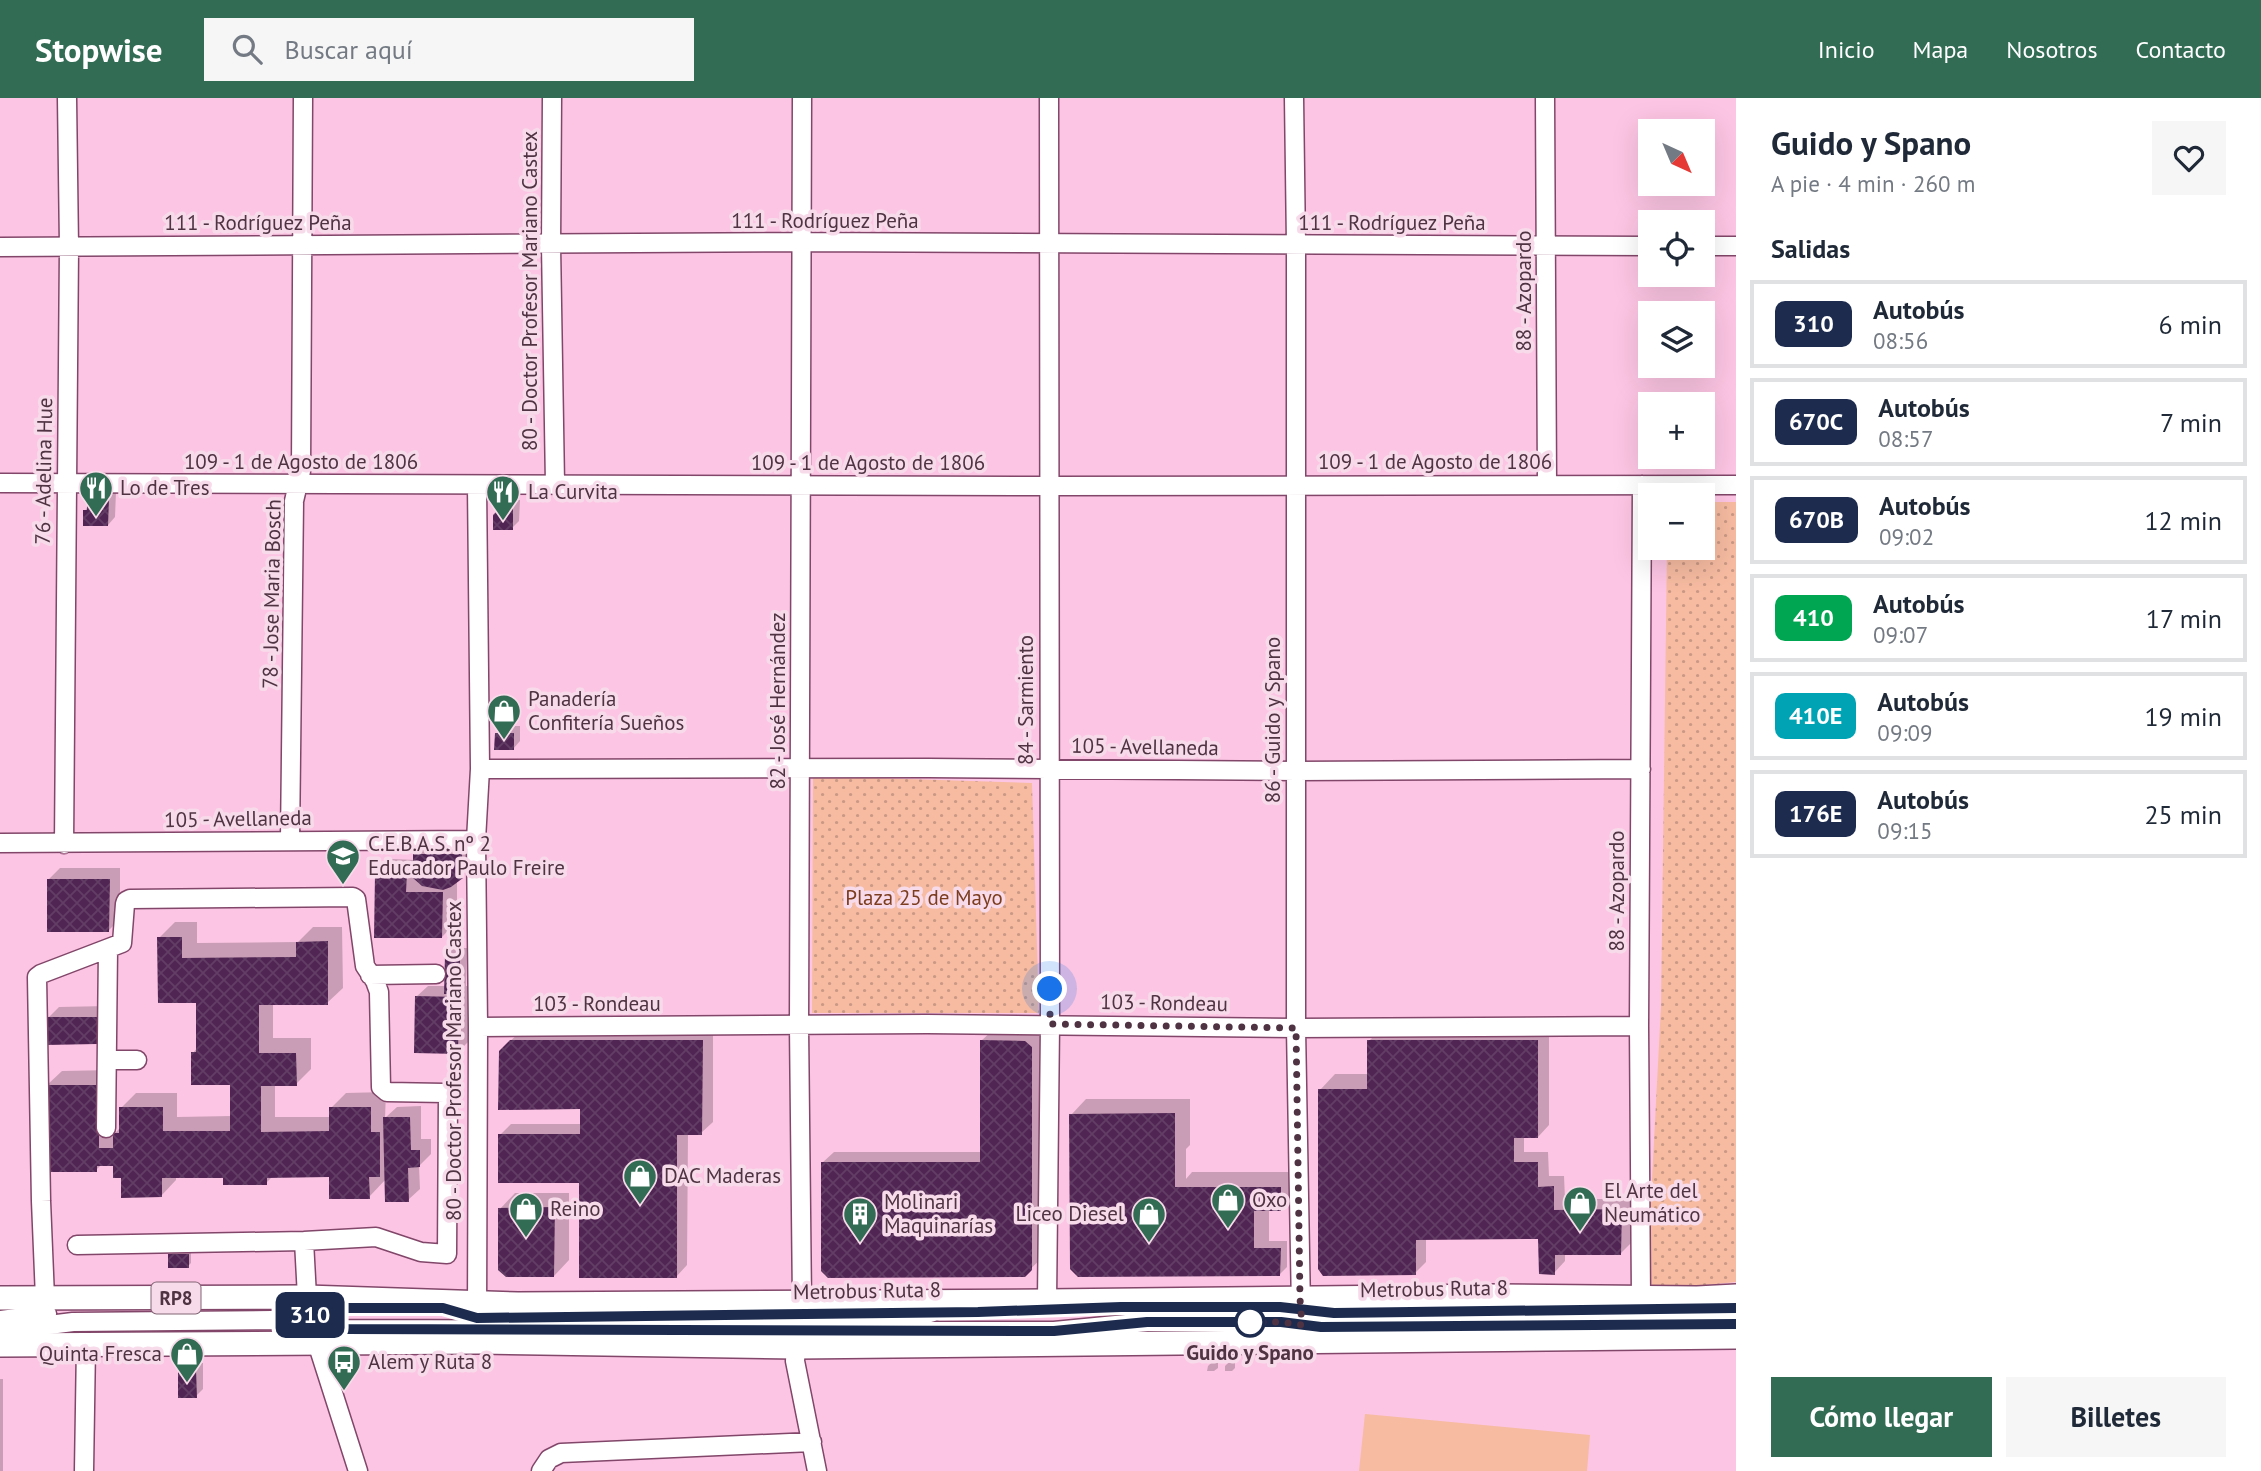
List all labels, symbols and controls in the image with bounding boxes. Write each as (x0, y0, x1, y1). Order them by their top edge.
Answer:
search box (204, 18, 694, 81)
text: Stopwise (35, 28, 162, 71)
icon: search (228, 30, 266, 68)
text: Buscar aquí (284, 33, 413, 66)
text: Inicio (1818, 34, 1875, 65)
text: Mapa (1913, 34, 1968, 65)
text: Nosotros (2006, 34, 2098, 65)
text: Contacto (2136, 34, 2226, 65)
north arrow (1638, 119, 1715, 196)
map controls (1638, 119, 1715, 560)
text: Guido y Spano (1771, 121, 1971, 164)
button: heart (2152, 121, 2226, 195)
street label: 80 - Doctor Profesor Mariano Castex (516, 131, 543, 451)
text: A pie · 4 min · 260 m (1771, 169, 1975, 198)
street label: 111 - Rodríguez Peña (731, 207, 919, 234)
street label: 111 - Rodríguez Peña (164, 209, 352, 236)
street label: 111 - Rodríguez Peña (1298, 209, 1486, 236)
button: locate (1638, 210, 1715, 287)
street label: 88 - Azopardo (1510, 230, 1537, 352)
text: Salidas (1771, 232, 1850, 265)
text: Autobús (1873, 293, 1965, 326)
button: layers (1638, 301, 1715, 378)
text: 310 (1793, 308, 1834, 339)
text: 6 min (2159, 308, 2222, 341)
text: 08:56 (1873, 326, 1928, 355)
text: Autobús (1878, 391, 1970, 424)
button: + (1638, 392, 1715, 469)
street label: 76 - Adelina Hue (29, 397, 58, 545)
text: 670C (1789, 406, 1843, 437)
text: 7 min (2160, 406, 2222, 439)
text: 08:57 (1878, 424, 1933, 453)
street label: 109 - 1 de Agosto de 1806 (184, 448, 418, 475)
street label: 109 - 1 de Agosto de 1806 (1318, 448, 1552, 475)
street label: 109 - 1 de Agosto de 1806 (751, 449, 985, 476)
restaurant icon: Lo de Tres (77, 469, 115, 518)
restaurant icon: La Curvita (484, 473, 522, 522)
place label: Lo de Tres (120, 474, 210, 501)
place label: La Curvita (528, 478, 618, 505)
button: − (1638, 483, 1715, 560)
text: Autobús (1879, 489, 1971, 522)
street label: 78 - Jose Maria Bosch (256, 499, 287, 689)
text: 670B (1789, 504, 1844, 535)
text: 12 min (2144, 504, 2222, 537)
text: 09:02 (1879, 522, 1934, 551)
text: Autobús (1873, 587, 1965, 620)
text: 410 (1793, 602, 1834, 633)
text: 17 min (2146, 602, 2222, 635)
street label: 82 - José Hernández (764, 612, 791, 790)
text: 09:07 (1873, 620, 1928, 649)
street label: 84 - Sarmiento (1012, 635, 1039, 765)
street label: 86 - Guido y Spano (1259, 637, 1286, 803)
place label: Panadería Confitería Sueños (528, 685, 684, 736)
text: Autobús (1877, 685, 1969, 718)
shop icon: Panadería Confitería Sueños (485, 692, 523, 741)
text: 410E (1789, 700, 1842, 731)
text: 19 min (2144, 700, 2222, 733)
text: 09:09 (1877, 718, 1933, 747)
street label: 105 - Avellaneda (1071, 732, 1219, 761)
text: Autobús (1877, 783, 1969, 816)
text: 176E (1789, 798, 1842, 829)
text: 25 min (2144, 798, 2222, 831)
street label: 105 - Avellaneda (164, 804, 312, 833)
text: 09:15 (1877, 816, 1933, 845)
place label: C.E.B.A.S. nº 2 Educador Paulo Freire (368, 830, 565, 881)
street label: 88 - Azopardo (1603, 830, 1630, 952)
school or university icon: C.E.B.A.S. nº 2 Educador Paulo Freire (324, 837, 362, 886)
park label: Plaza 25 de Mayo (845, 884, 1003, 911)
street label: 80 - Doctor Profesor Mariano Castex (440, 901, 467, 1221)
your location (1032, 971, 1067, 1006)
street label: 103 - Rondeau (1100, 988, 1228, 1017)
street label: 103 - Rondeau (533, 990, 661, 1017)
shop icon: DAC Maderas (621, 1157, 659, 1206)
place label: DAC Maderas (664, 1162, 781, 1189)
place label: El Arte del Neumático (1604, 1177, 1701, 1228)
shop icon: Oxo (1209, 1181, 1247, 1230)
shop icon: El Arte del Neumático (1561, 1184, 1599, 1233)
place label: Oxo (1252, 1186, 1287, 1213)
place label: Molinari Maquinarías (884, 1188, 993, 1239)
shop icon: Reino (507, 1190, 545, 1239)
place label: Reino (550, 1195, 601, 1222)
building icon: Molinari Maquinarías (841, 1195, 879, 1244)
shop icon: Liceo Diesel (1130, 1195, 1168, 1244)
place label: Liceo Diesel (1016, 1200, 1124, 1227)
street label: Metrobus Ruta 8 (1360, 1274, 1508, 1303)
street label: Metrobus Ruta 8 (793, 1276, 941, 1305)
road number: RP8 (152, 1282, 200, 1314)
line badge: 310 (270, 1292, 350, 1338)
text: 310 (290, 1299, 330, 1330)
marker: Guido y Spano (1235, 1307, 1265, 1337)
shop icon: Quinta Fresca (168, 1335, 206, 1384)
place label: Guido y Spano (1186, 1339, 1314, 1366)
place label: Quinta Fresca (39, 1340, 162, 1367)
bus stop icon: Alem y Ruta 8 (325, 1343, 363, 1392)
place label: Alem y Ruta 8 (368, 1348, 492, 1375)
button: Cómo llegar (1771, 1377, 1992, 1457)
button: Billetes (2006, 1377, 2226, 1457)

